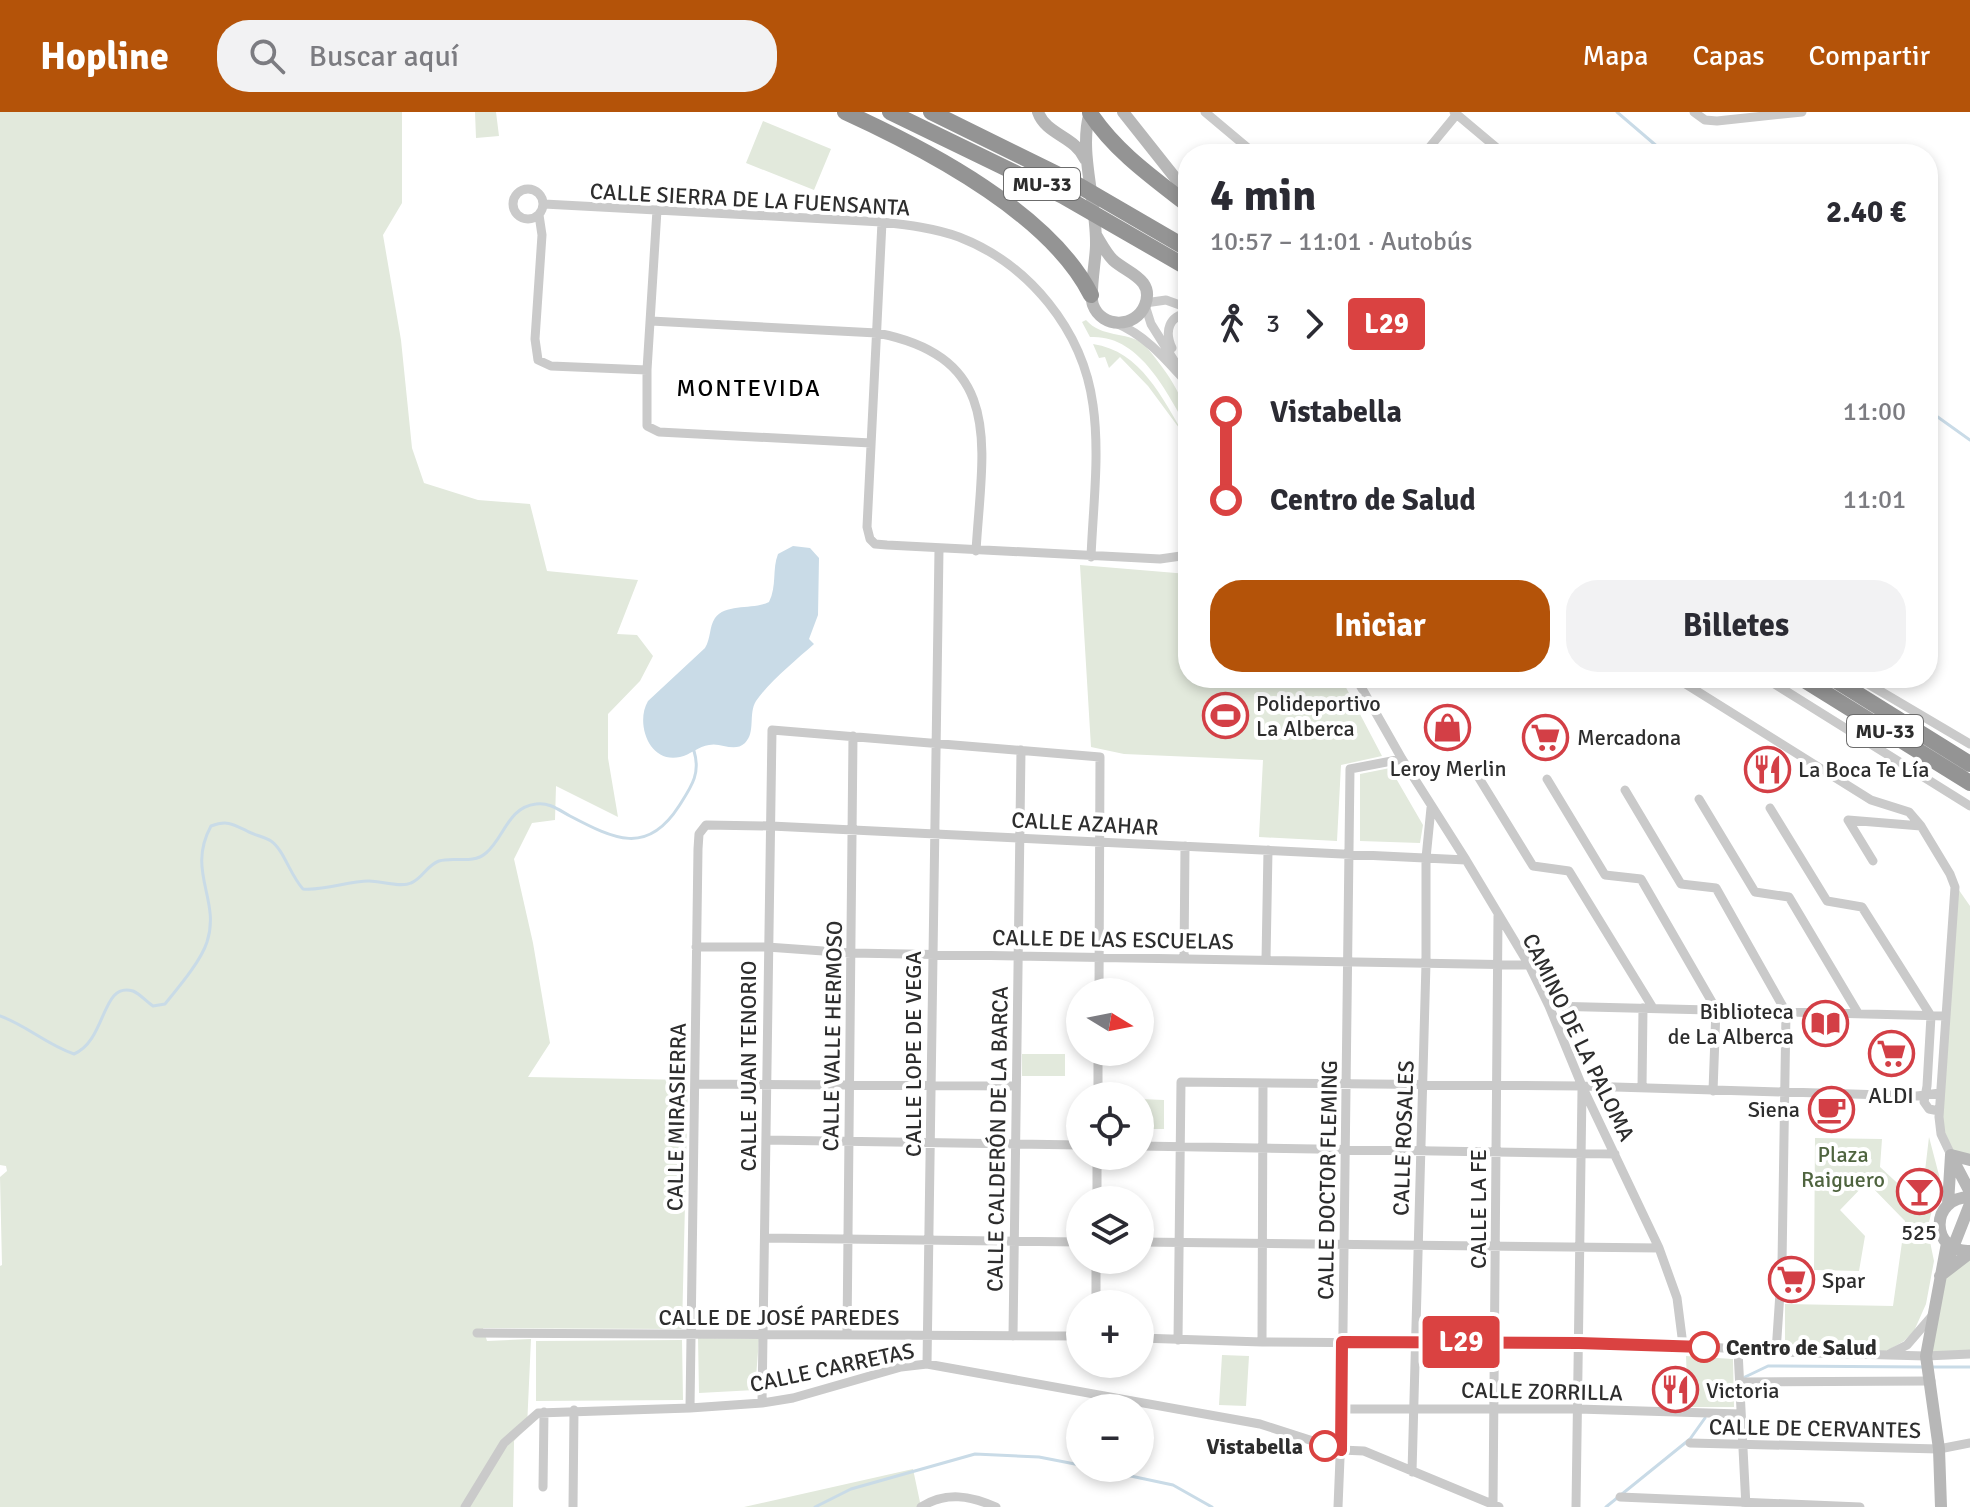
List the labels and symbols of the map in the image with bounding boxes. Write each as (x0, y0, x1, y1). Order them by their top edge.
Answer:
road number: MU-33 (1004, 168, 1080, 200)
street label: CALLE SIERRA DE LA FUENSANTA (589, 178, 911, 221)
district label: MONTEVIDA (676, 373, 822, 403)
place label: Polideportivo La Alberca (1256, 690, 1381, 742)
sports icon: Polideportivo La Alberca (1201, 692, 1249, 740)
shop icon: Leroy Merlin (1424, 703, 1472, 751)
supermarket icon: Mercadona (1522, 713, 1570, 761)
road number: MU-33 (1847, 715, 1923, 747)
place label: Mercadona (1577, 724, 1681, 751)
restaurant icon: La Boca Te Lía (1743, 745, 1791, 793)
place label: Leroy Merlin (1389, 755, 1507, 782)
place label: La Boca Te Lía (1798, 756, 1929, 783)
street label: CALLE AZAHAR (1011, 806, 1159, 841)
street label: CALLE VALLE HERMOSO (817, 920, 848, 1152)
street label: CALLE DE LAS ESCUELAS (992, 924, 1234, 955)
street label: CAMINO DE LA PALOMA (1517, 929, 1641, 1146)
street label: CALLE LOPE DE VEGA (900, 951, 927, 1157)
street label: CALLE JUAN TENORIO (735, 961, 762, 1171)
north arrow (1066, 978, 1154, 1066)
street label: CALLE CALDERÓN DE LA BARCA (981, 985, 1014, 1292)
place label: Biblioteca de La Alberca (1668, 998, 1794, 1050)
library icon: Biblioteca de La Alberca (1801, 1000, 1849, 1048)
street label: CALLE MIRASIERRA (661, 1022, 692, 1211)
supermarket icon: ALDI (1867, 1030, 1915, 1078)
street label: CALLE DOCTOR FLEMING (1312, 1060, 1343, 1300)
street label: CALLE ROSALES (1387, 1060, 1420, 1216)
place label: ALDI (1868, 1082, 1914, 1109)
cafe icon: Siena (1807, 1085, 1855, 1133)
place label: Siena (1748, 1096, 1800, 1123)
park label: Plaza Raiguero (1801, 1141, 1885, 1193)
street label: CALLE LA FE (1465, 1149, 1492, 1269)
bar icon: 525 (1895, 1167, 1943, 1215)
place label: 525 (1901, 1219, 1937, 1246)
supermarket icon: Spar (1767, 1256, 1815, 1304)
place label: Spar (1822, 1267, 1865, 1294)
street label: CALLE DE JOSÉ PAREDES (659, 1304, 899, 1331)
line badge: L29 (1415, 1316, 1507, 1368)
marker: Centro de Salud (1689, 1332, 1719, 1362)
place label: Centro de Salud (1726, 1334, 1877, 1361)
street label: CALLE CARRETAS (747, 1337, 917, 1398)
restaurant icon: Victoria (1651, 1366, 1699, 1414)
street label: CALLE ZORRILLA (1461, 1377, 1624, 1406)
place label: Victoria (1706, 1377, 1780, 1404)
street label: CALLE DE CERVANTES (1709, 1413, 1921, 1444)
marker: Vistabella (1310, 1431, 1340, 1461)
place label: Vistabella (1206, 1433, 1303, 1460)

